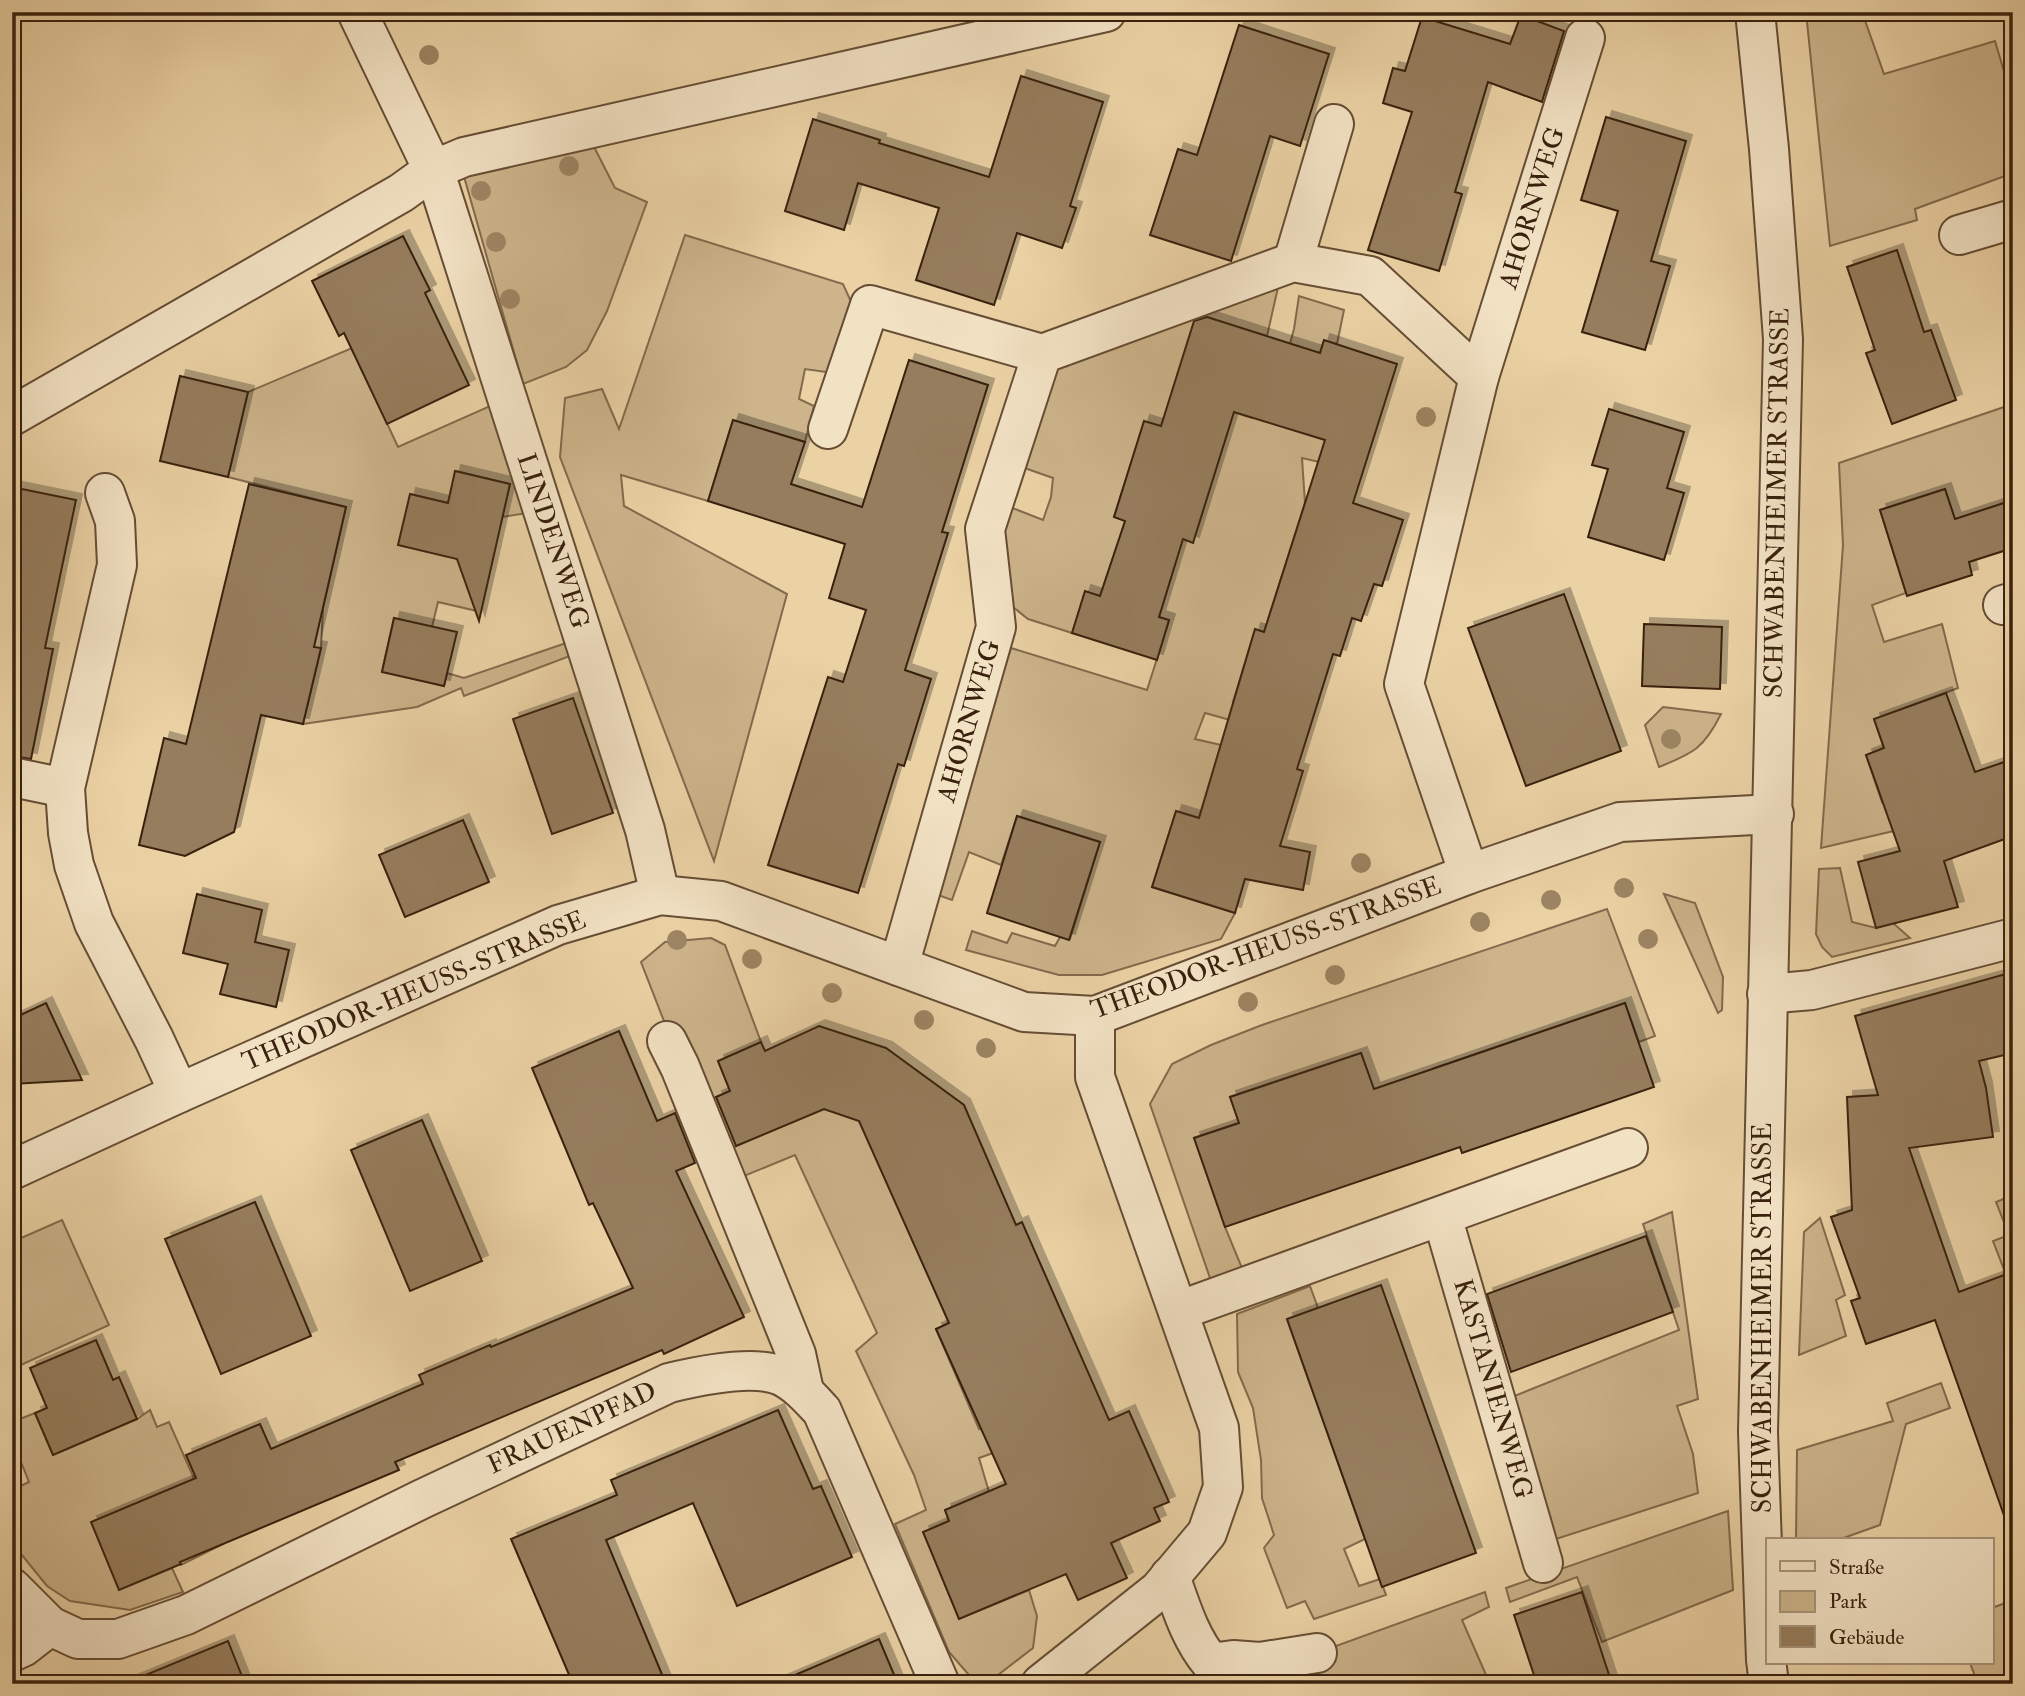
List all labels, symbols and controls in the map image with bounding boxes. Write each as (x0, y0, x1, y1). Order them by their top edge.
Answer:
street label: AHORNWEG (1492, 123, 1572, 294)
street label: SCHWABENHEIMER STRASSE (1758, 308, 1796, 698)
street label: LINDENWEG (510, 449, 596, 633)
street label: AHORNWEG (930, 636, 1008, 807)
street label: THEODOR-HEUSS-STRASSE (1087, 870, 1445, 1026)
street label: THEODOR-HEUSS-STRASSE (237, 904, 591, 1078)
street label: SCHWABENHEIMER STRASSE (1747, 1123, 1779, 1513)
street label: KASTANIENWEG (1446, 1275, 1540, 1503)
street label: FRAUENPFAD (482, 1375, 662, 1481)
legend (1766, 1538, 1994, 1664)
text: Straße (1829, 1554, 1884, 1581)
text: Park (1829, 1588, 1867, 1615)
text: Gebäude (1829, 1624, 1905, 1651)

